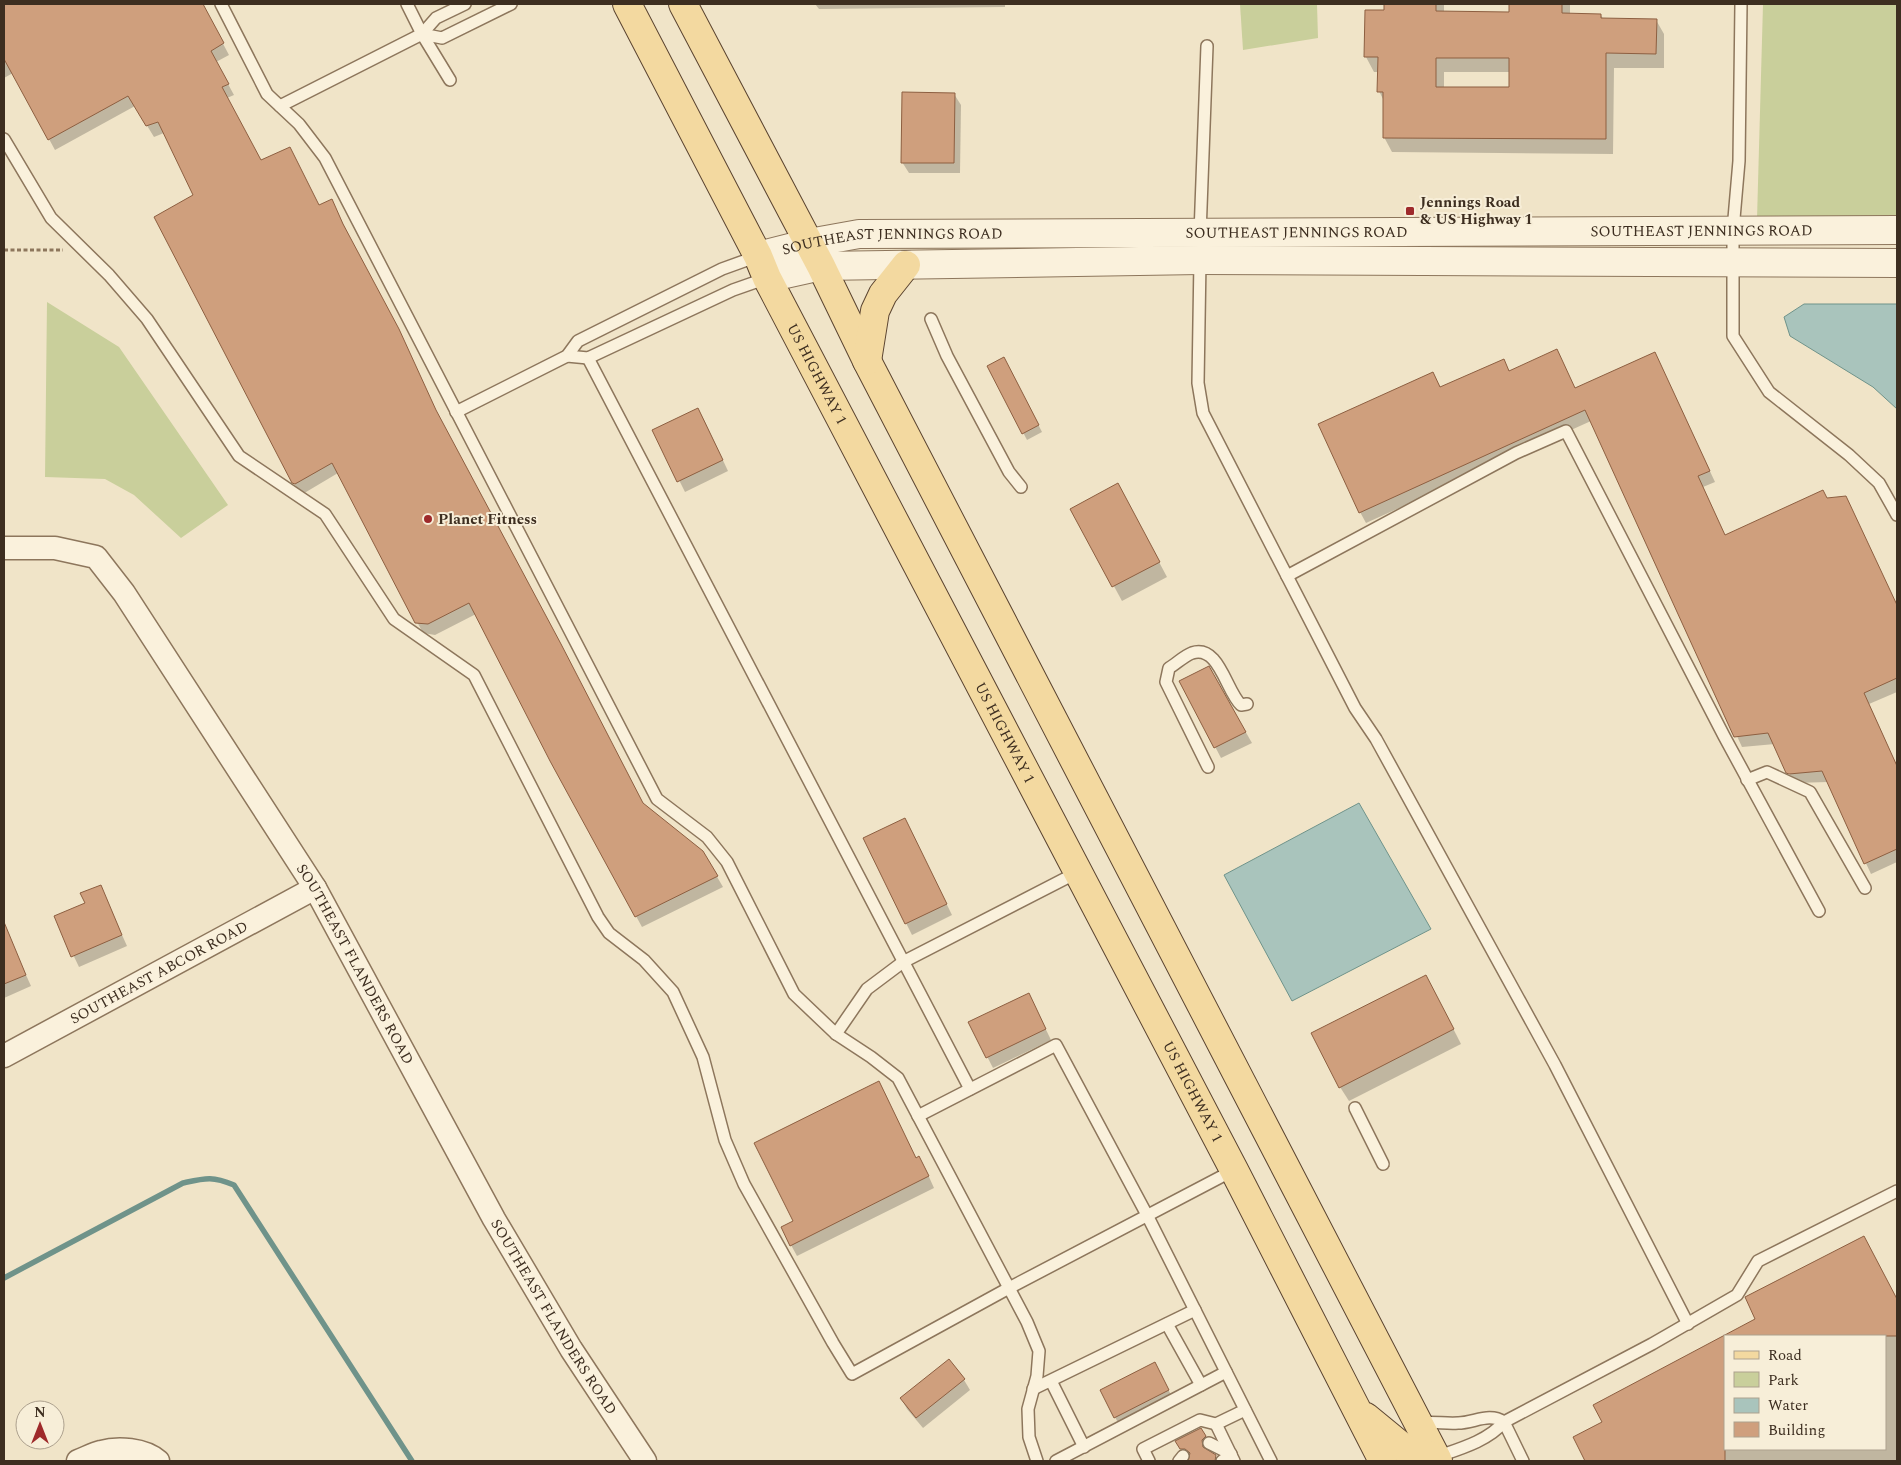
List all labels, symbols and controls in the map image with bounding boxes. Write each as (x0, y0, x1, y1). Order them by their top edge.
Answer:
place label: Jennings Road & US Highway 1 (1420, 191, 1533, 231)
marker: Jennings Road & US Highway 1 (1404, 205, 1416, 217)
street label: SOUTHEAST JENNINGS ROAD (1590, 219, 1813, 243)
street label: SOUTHEAST JENNINGS ROAD (1185, 220, 1408, 244)
street label: SOUTHEAST JENNINGS ROAD (779, 222, 1003, 261)
street label: US HIGHWAY 1 (781, 319, 853, 429)
place label: Planet Fitness (438, 508, 537, 531)
marker: Planet Fitness (422, 513, 434, 525)
street label: US HIGHWAY 1 (969, 678, 1041, 788)
street label: SOUTHEAST FLANDERS ROAD (291, 859, 420, 1069)
street label: SOUTHEAST ABCOR ROAD (66, 915, 252, 1030)
street label: US HIGHWAY 1 (1157, 1037, 1229, 1146)
street label: SOUTHEAST FLANDERS ROAD (485, 1214, 623, 1419)
legend (1724, 1335, 1886, 1450)
text: Road (1768, 1344, 1802, 1367)
text: Park (1768, 1369, 1799, 1392)
text: Water (1768, 1394, 1808, 1417)
north arrow (15, 1400, 65, 1450)
text: N (34, 1402, 46, 1423)
text: Building (1768, 1419, 1825, 1442)

